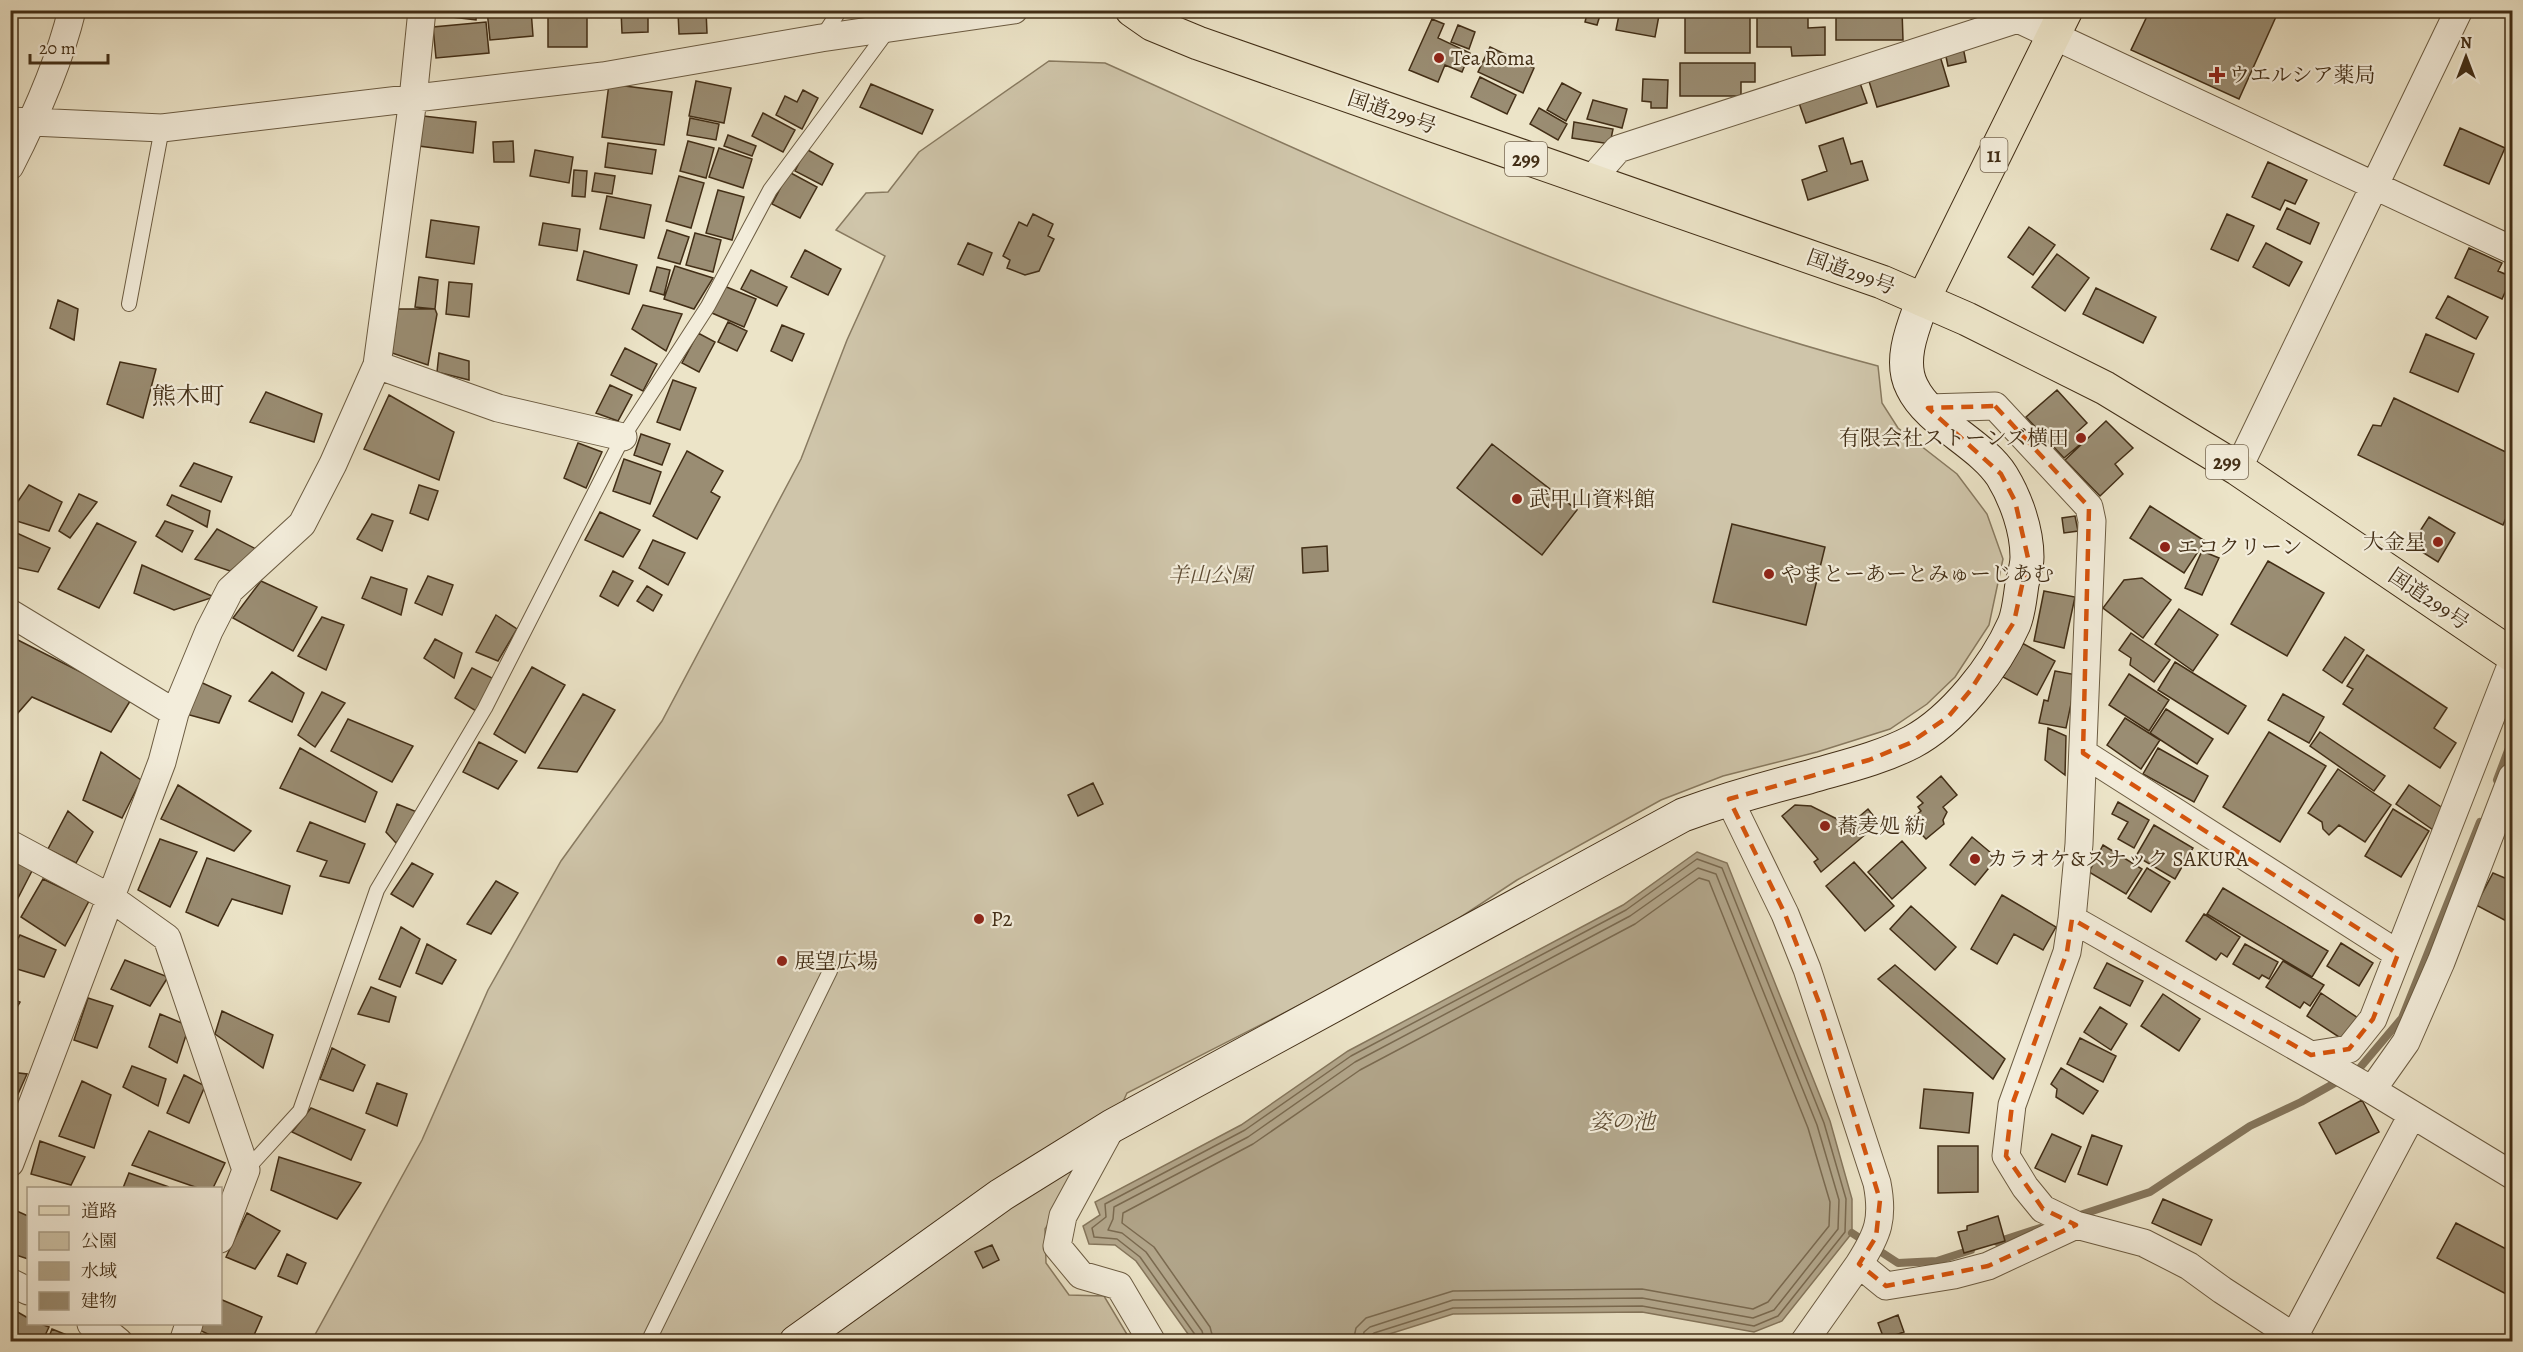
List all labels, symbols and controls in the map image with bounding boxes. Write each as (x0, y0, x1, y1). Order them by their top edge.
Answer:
scale bar (30, 27, 108, 65)
north arrow (2436, 27, 2496, 87)
text: N (2460, 32, 2472, 54)
text: 20 m (39, 36, 76, 60)
place label: Tea Roma (1451, 44, 1535, 72)
marker: Tea Roma (1432, 51, 1446, 65)
place label: ウエルシア薬局 (2229, 61, 2375, 89)
marker: ウエルシア薬局 (2210, 68, 2224, 82)
street label: 国道299号 (1344, 84, 1440, 140)
road number: 11 (1980, 138, 2008, 172)
road number: 299 (1505, 142, 1547, 176)
street label: 国道299号 (1803, 243, 1899, 301)
district label: 熊木町 (152, 380, 224, 412)
place label: 有限会社ストーンズ横田 (1839, 424, 2069, 452)
marker: 有限会社ストーンズ横田 (2074, 431, 2088, 445)
road number: 299 (2206, 445, 2248, 479)
place label: 武甲山資料館 (1529, 485, 1655, 513)
marker: 武甲山資料館 (1510, 492, 1524, 506)
place label: 大金星 (2363, 528, 2426, 556)
place label: エコクリーン (2177, 533, 2303, 561)
marker: 大金星 (2431, 535, 2445, 549)
marker: エコクリーン (2158, 540, 2172, 554)
place label: やまとーあーとみゅーじあむ (1781, 560, 2054, 588)
park label: 羊山公園 (1168, 561, 1255, 589)
street label: 国道299号 (2383, 562, 2475, 636)
marker: やまとーあーとみゅーじあむ (1762, 567, 1776, 581)
place label: 蕎麦処 紡 (1837, 812, 1925, 840)
marker: 蕎麦処 紡 (1818, 819, 1832, 833)
place label: カラオケ&スナック SAKURA (1987, 845, 2249, 873)
marker: カラオケ&スナック SAKURA (1968, 852, 1982, 866)
place label: P2 (991, 905, 1013, 933)
marker: P2 (972, 912, 986, 926)
place label: 展望広場 (794, 947, 878, 975)
marker: 展望広場 (775, 954, 789, 968)
water label: 姿の池 (1589, 1107, 1658, 1137)
legend (27, 1187, 222, 1325)
text: 道路 (81, 1199, 117, 1223)
text: 公園 (81, 1229, 117, 1253)
text: 水域 (81, 1259, 117, 1283)
text: 建物 (81, 1289, 117, 1313)

